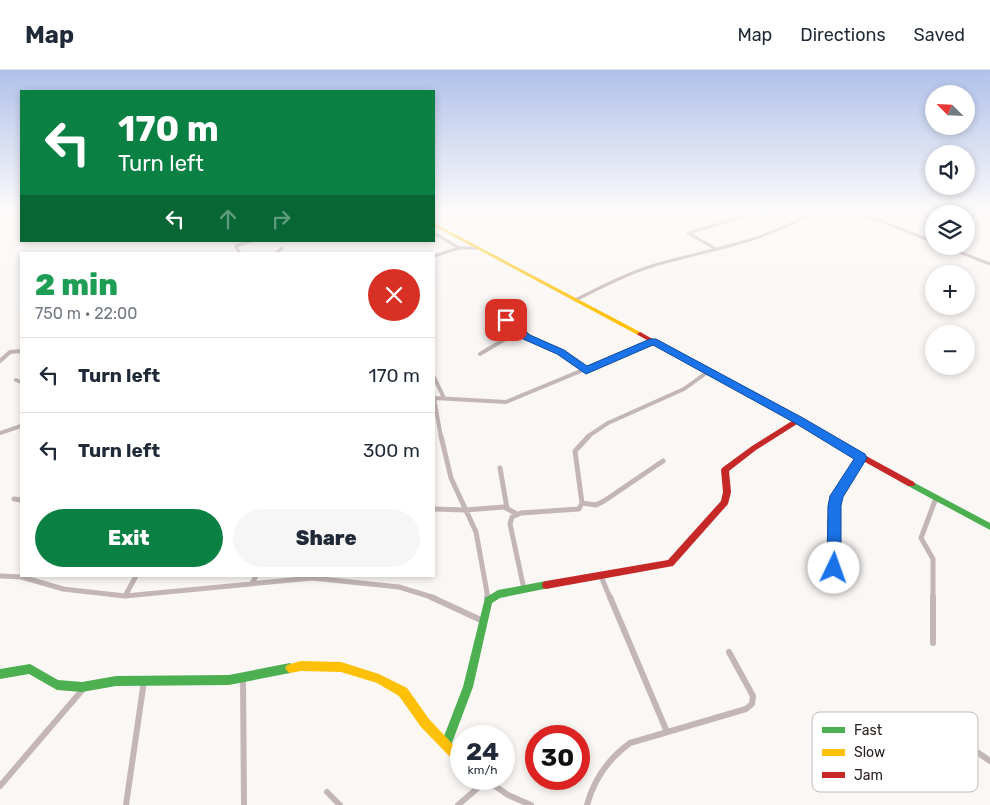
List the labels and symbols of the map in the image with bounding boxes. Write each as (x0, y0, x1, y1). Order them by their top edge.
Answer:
north arrow (925, 85, 975, 135)
pin (485, 299, 527, 341)
position arrow (807, 541, 859, 593)
legend (812, 712, 978, 792)
text: Fast (854, 722, 883, 739)
speed limit sign: 30 (525, 725, 590, 790)
text: Slow (854, 744, 885, 761)
text: Jam (854, 767, 883, 784)

